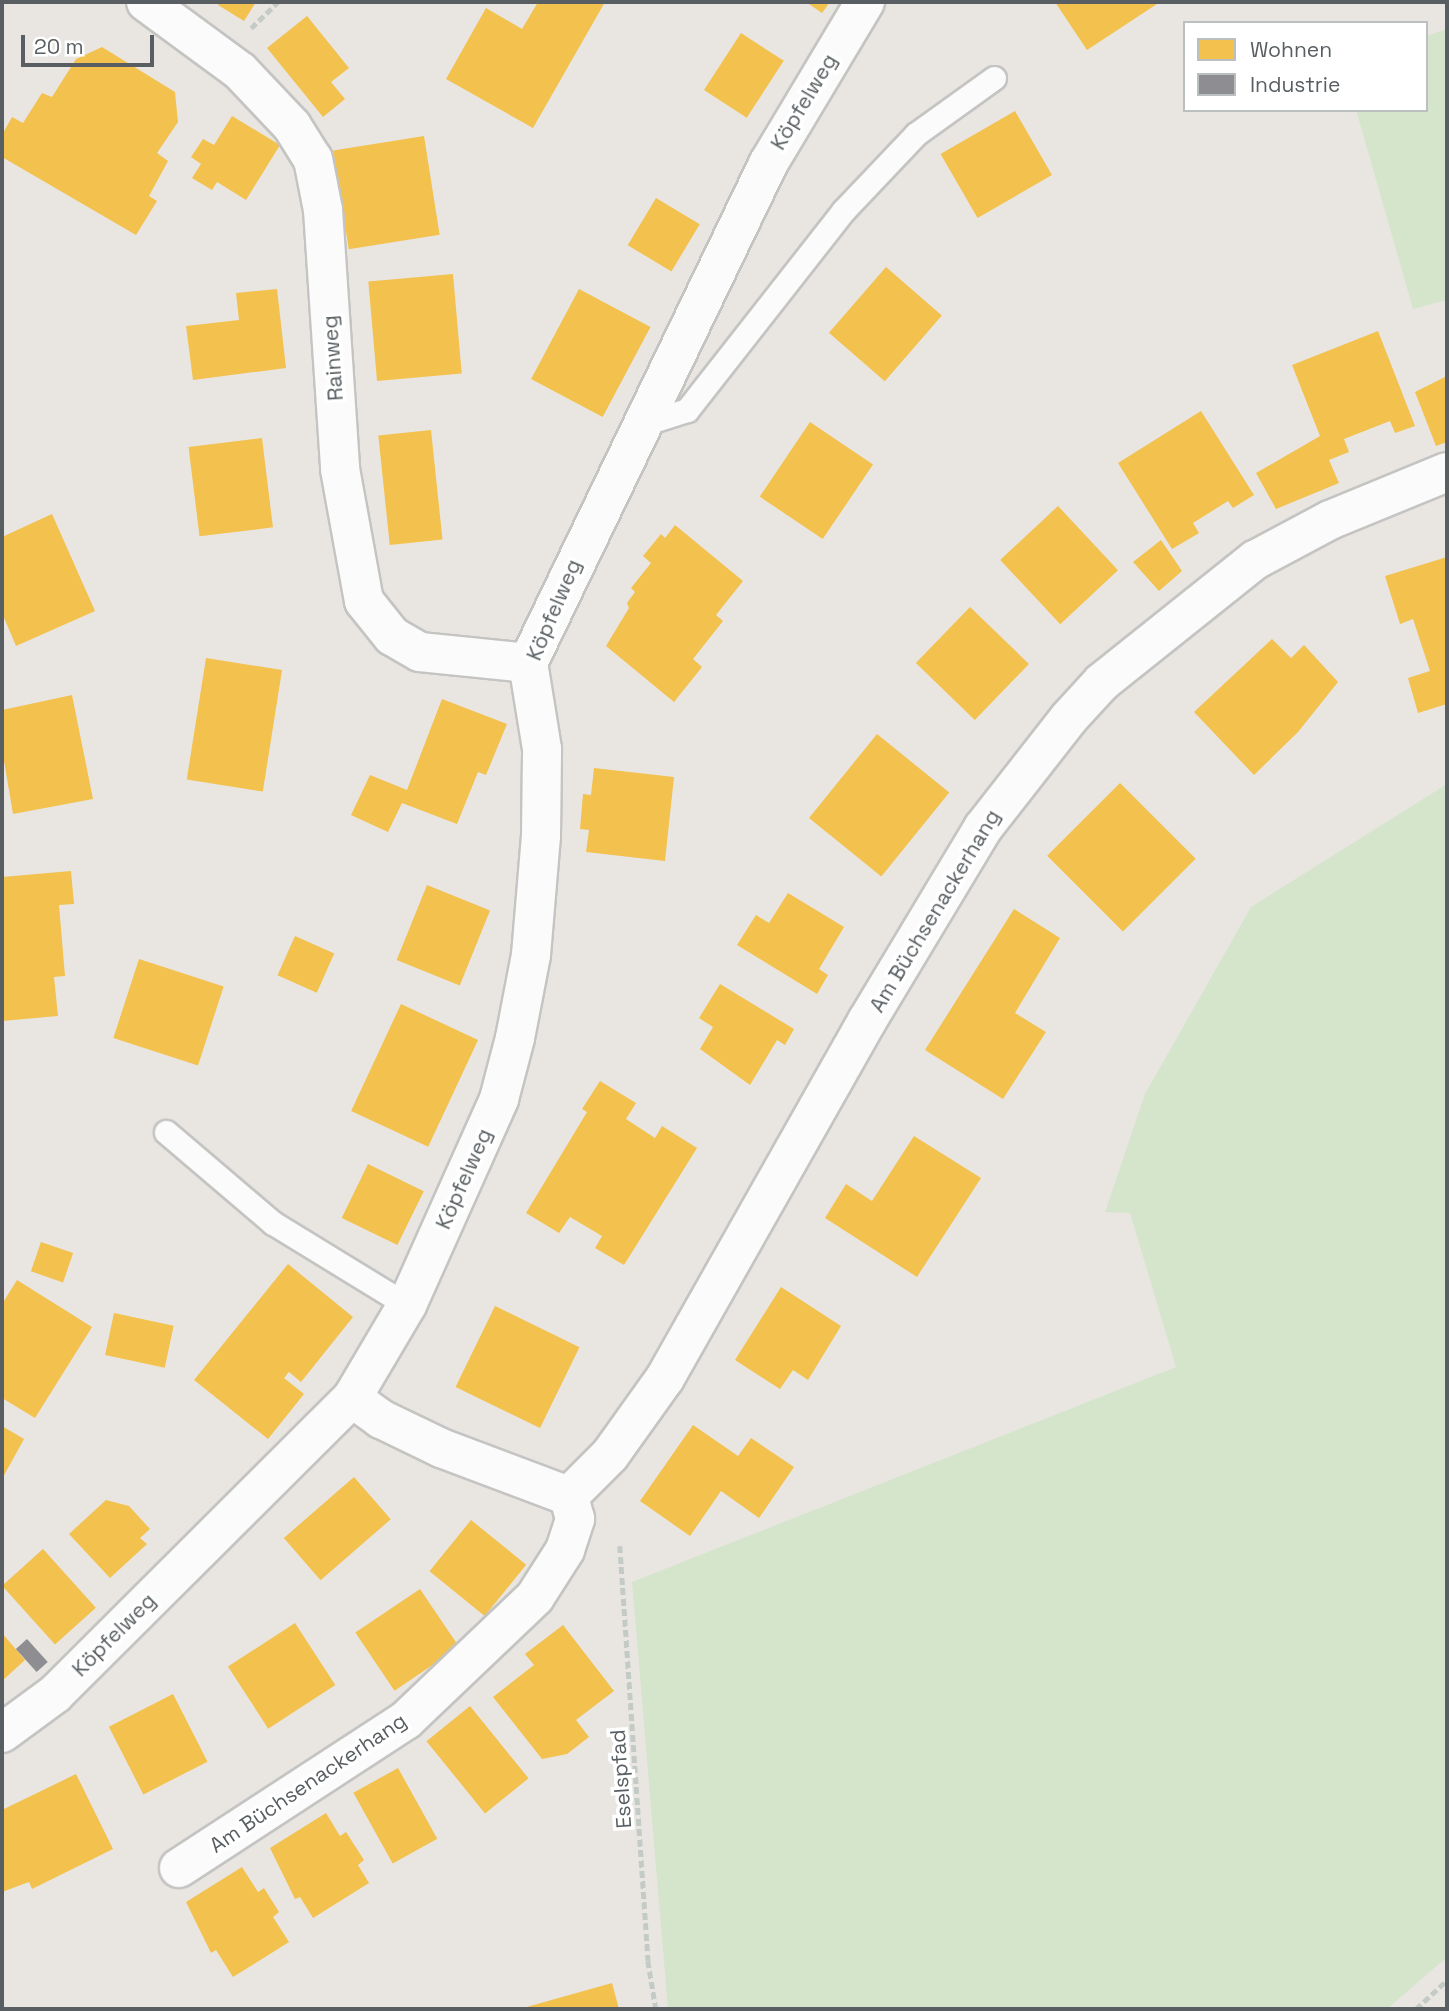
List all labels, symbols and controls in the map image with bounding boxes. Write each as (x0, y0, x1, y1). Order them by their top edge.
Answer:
scale bar (24, 21, 158, 65)
legend (1183, 21, 1428, 112)
text: 20 m (34, 33, 84, 60)
text: Wohnen (1250, 36, 1332, 63)
street label: Köpfelweg (766, 49, 842, 155)
text: Industrie (1250, 71, 1340, 98)
street label: Rainweg (317, 314, 349, 402)
street label: Köpfelweg (521, 556, 587, 664)
street label: Am Büchsenackerhang (864, 805, 1006, 1017)
street label: Köpfelweg (431, 1125, 497, 1233)
street label: Köpfelweg (67, 1588, 161, 1682)
street label: Am Büchsenackerhang (205, 1708, 411, 1858)
street label: Eselspfad (605, 1729, 637, 1829)

